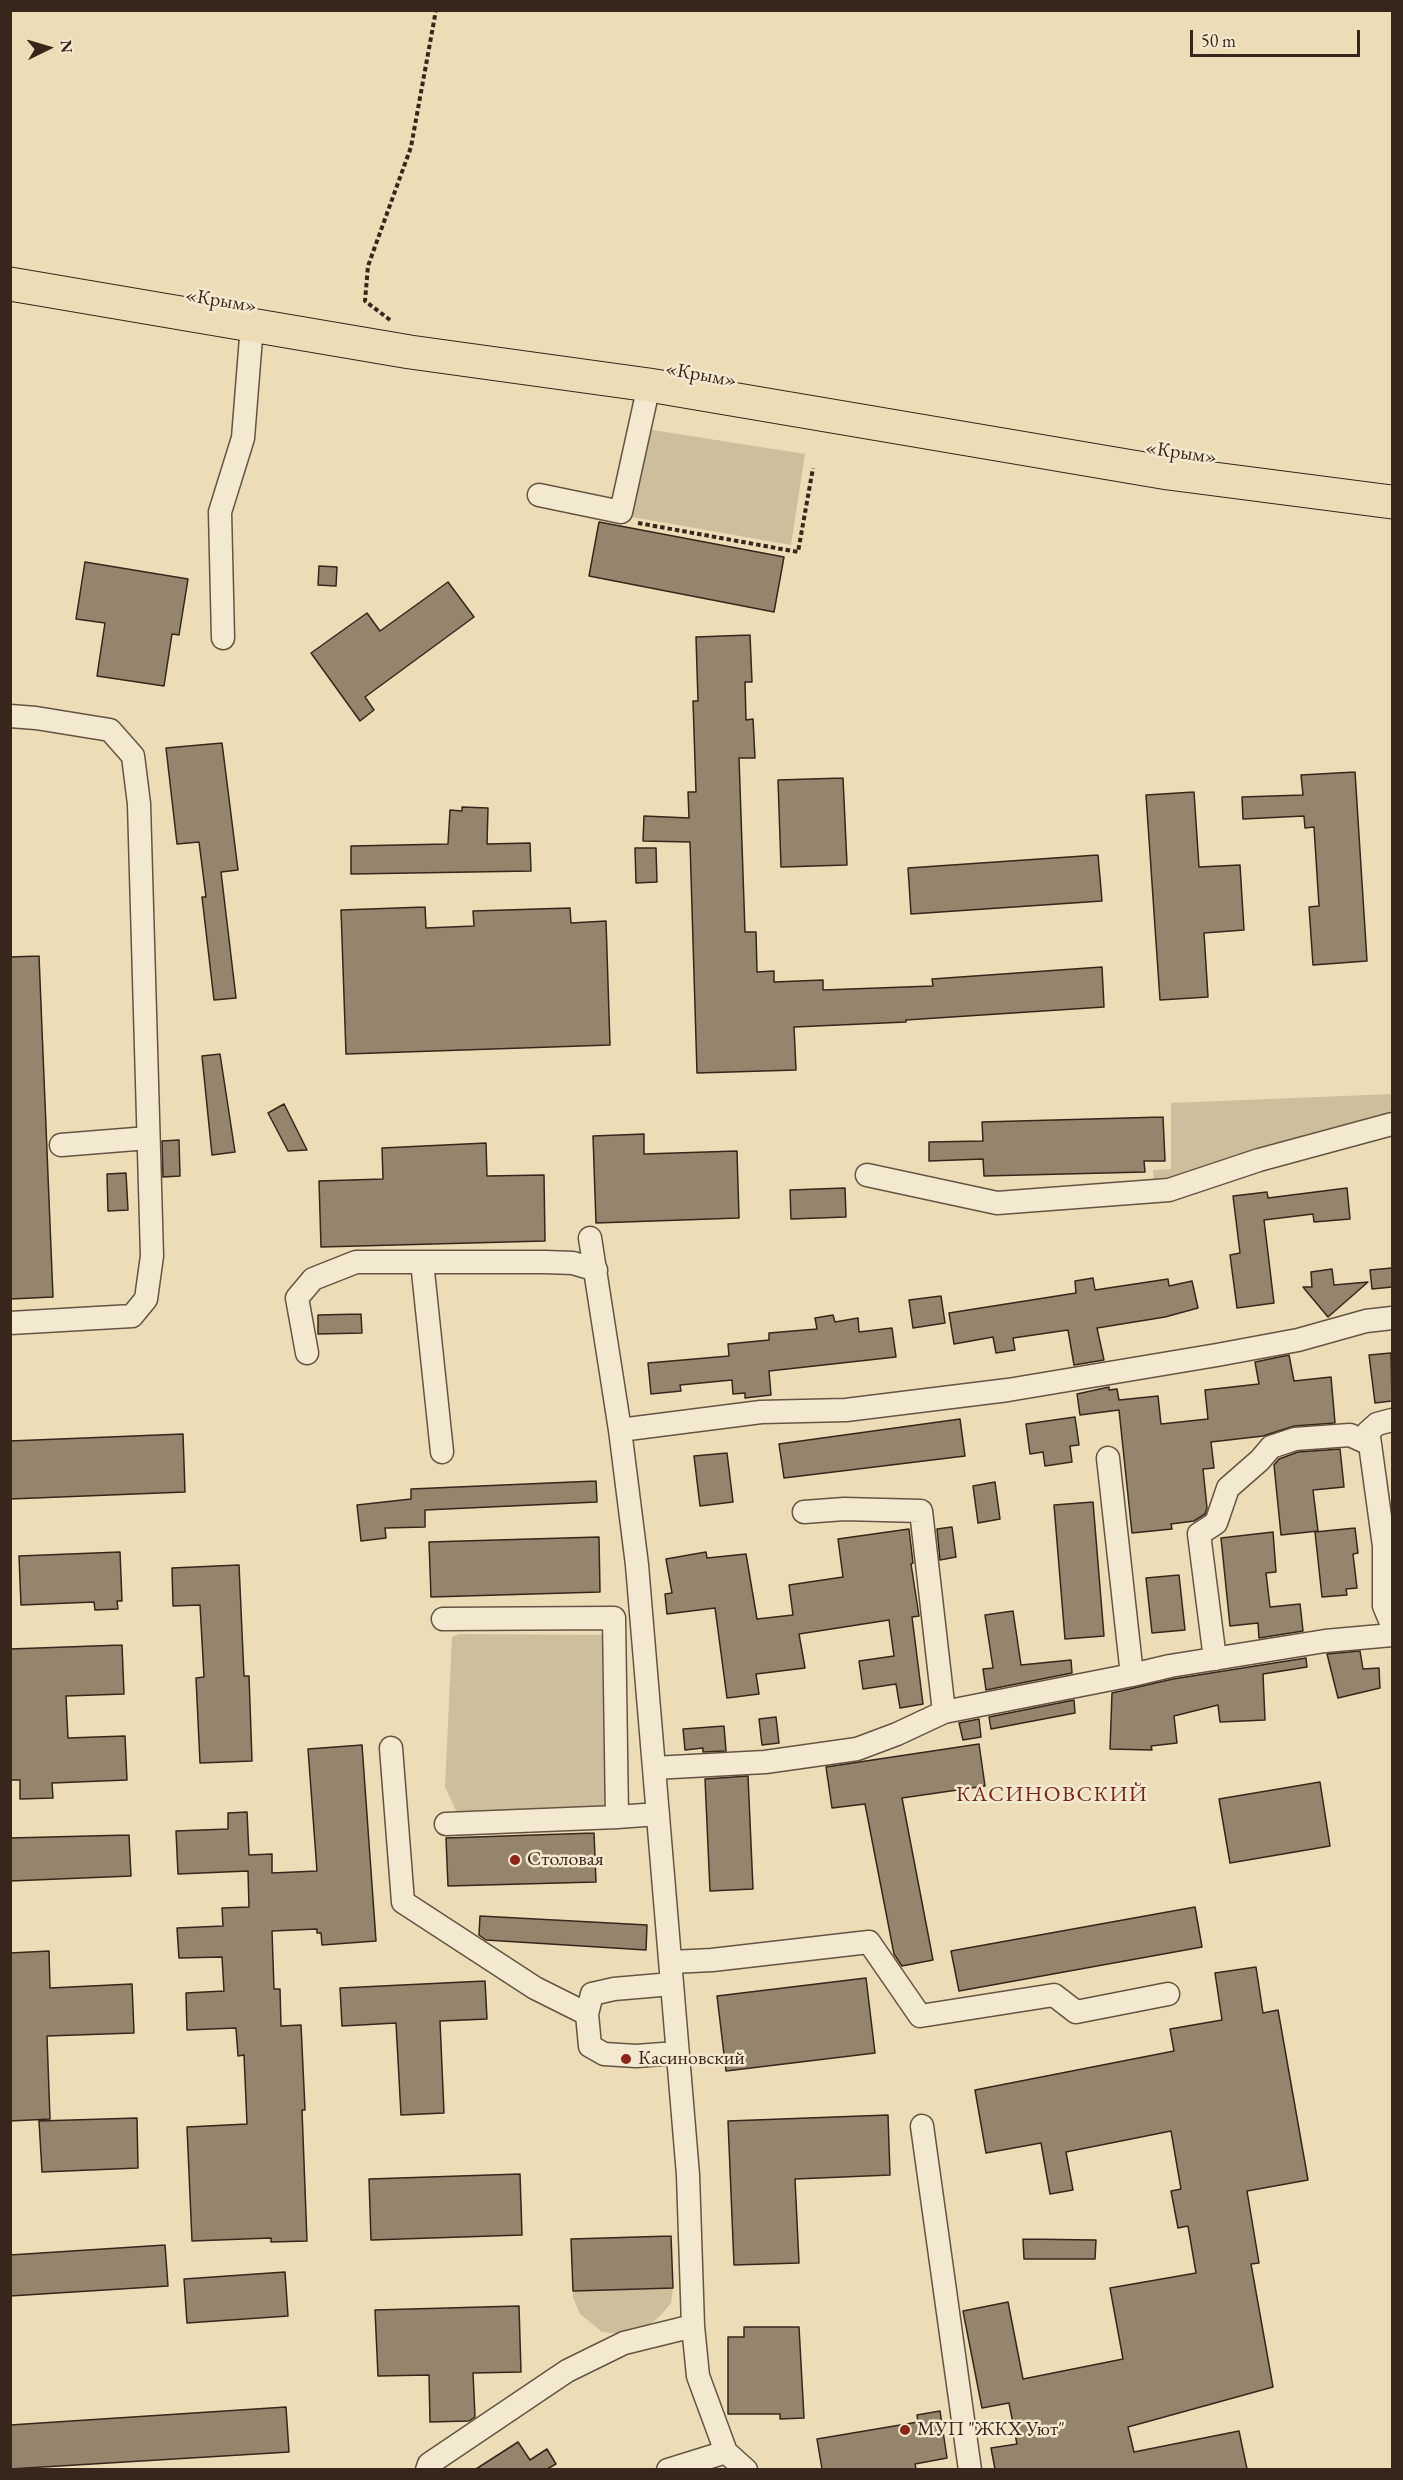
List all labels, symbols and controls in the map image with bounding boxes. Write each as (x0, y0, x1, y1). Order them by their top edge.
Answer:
north arrow (18, 18, 78, 78)
scale bar (1193, 18, 1362, 56)
text: 50 m (1201, 29, 1236, 52)
text: N (55, 39, 77, 54)
street label: «Крым» (184, 284, 258, 318)
street label: «Крым» (663, 357, 739, 393)
street label: «Крым» (1144, 436, 1218, 470)
district label: КАСИНОВСКИЙ (956, 1782, 1148, 1808)
place label: Столовая (527, 1848, 604, 1872)
marker: Столовая (508, 1853, 522, 1867)
place label: Касиновский (638, 2047, 745, 2071)
marker: Касиновский (619, 2052, 633, 2066)
place label: МУП "ЖКХ Уют" (917, 2418, 1065, 2442)
marker: МУП "ЖКХ Уют" (898, 2423, 912, 2437)

